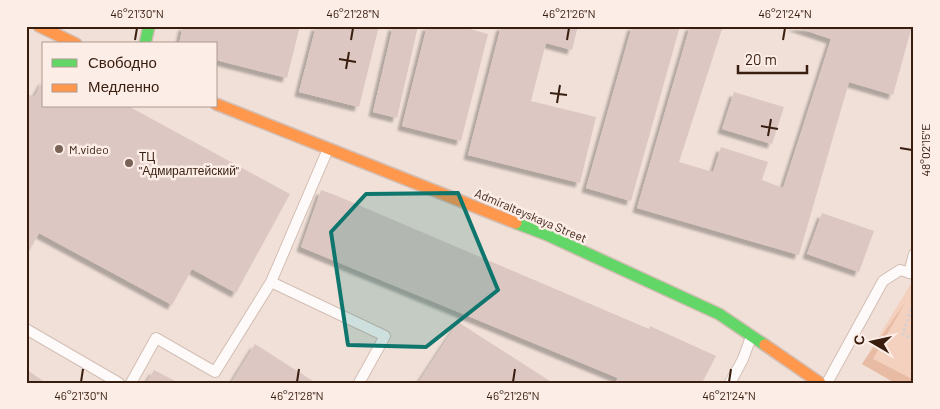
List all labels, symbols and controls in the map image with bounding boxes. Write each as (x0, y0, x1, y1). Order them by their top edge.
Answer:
text: 46°21'30"N (110, 6, 164, 20)
text: 46°21'28"N (326, 6, 380, 20)
text: 46°21'26"N (542, 6, 596, 20)
text: 46°21'24"N (758, 6, 812, 20)
legend (42, 42, 218, 108)
scale bar (738, 42, 806, 74)
text: 20 m (745, 50, 777, 68)
text: Свободно (88, 53, 157, 71)
text: Медленно (88, 77, 159, 95)
text: 48°02'15"E (918, 123, 932, 177)
place label: M.video (69, 142, 109, 156)
marker: M.video (53, 143, 65, 155)
place label: ТЦ "Адмиралтейский" (139, 149, 239, 178)
marker: ТЦ "Адмиралтейский" (123, 157, 135, 169)
street label: Admiralteyskaya Street (473, 185, 589, 245)
north arrow (848, 316, 898, 366)
text: С (849, 334, 868, 346)
text: 46°21'30"N (54, 388, 108, 402)
text: 46°21'28"N (270, 388, 324, 402)
text: 46°21'26"N (486, 388, 540, 402)
text: 46°21'24"N (702, 388, 756, 402)

